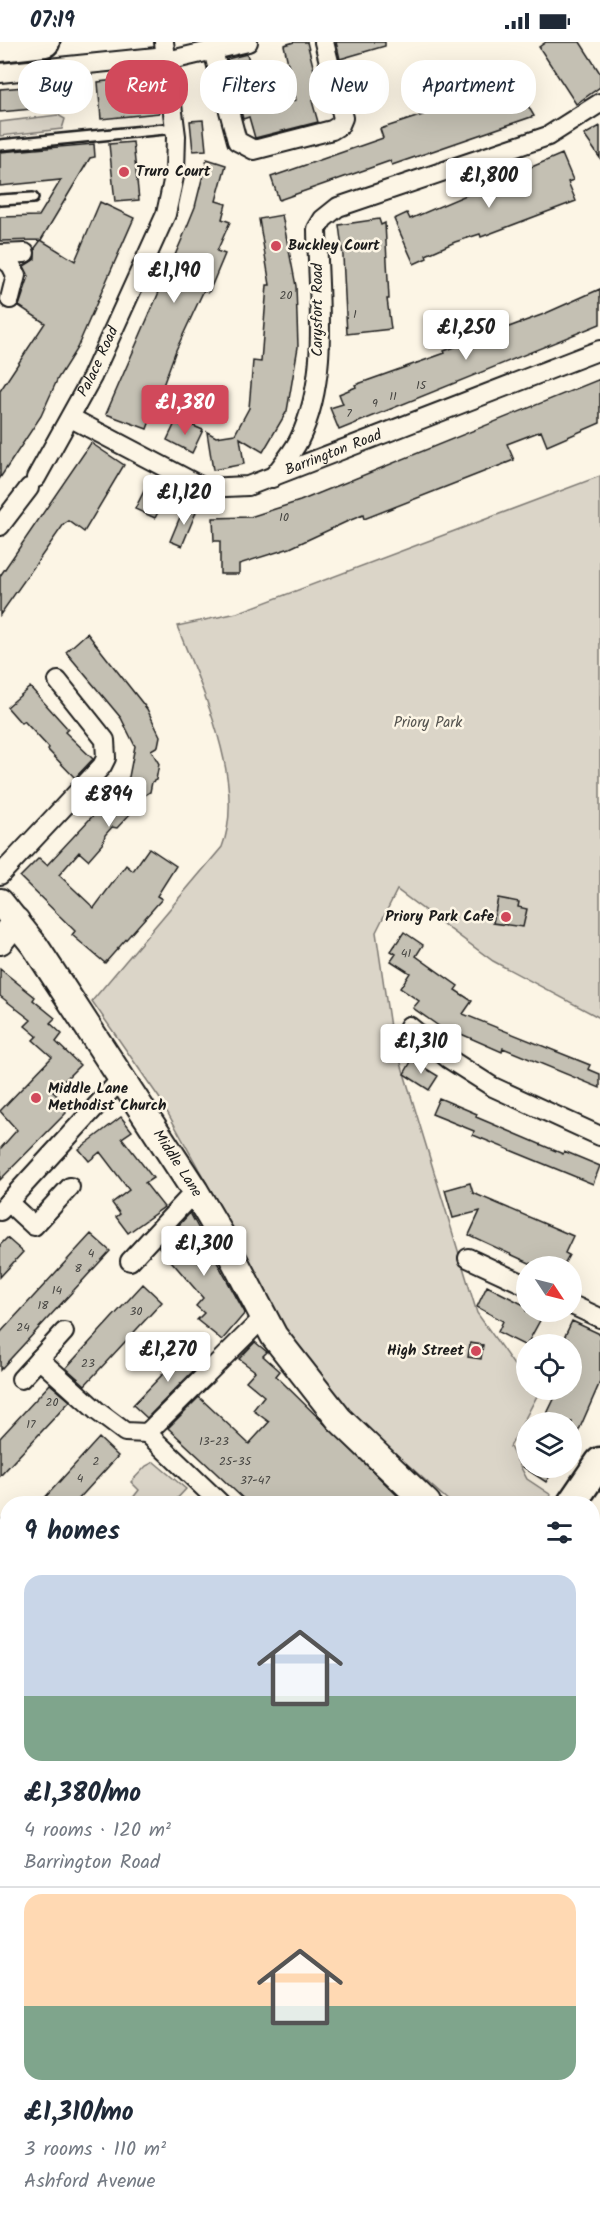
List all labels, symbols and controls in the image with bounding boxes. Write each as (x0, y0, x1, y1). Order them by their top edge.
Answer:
text: 07:19 (30, 4, 75, 39)
chip: Buy (18, 60, 93, 114)
chip: Rent (105, 60, 188, 114)
chip: Filters (200, 60, 297, 114)
chip: New (309, 60, 389, 114)
chip: Apartment (401, 60, 536, 114)
pin: £1,800 (440, 158, 538, 209)
place label: Truro Court (136, 160, 211, 184)
text: £1,800 (460, 161, 518, 193)
marker: Truro Court (117, 165, 131, 179)
place label: Buckley Court (288, 234, 380, 258)
marker: Buckley Court (269, 239, 283, 253)
pin: £1,190 (125, 253, 223, 304)
text: £1,190 (148, 256, 200, 288)
street label: Carysfort Road (306, 263, 330, 357)
house number: 20 (280, 286, 292, 305)
house number: 1 (353, 305, 357, 324)
pin: £1,250 (417, 310, 515, 361)
text: £1,250 (437, 313, 495, 345)
street label: Palace Road (71, 322, 126, 401)
house number: 15 (416, 376, 428, 395)
pin: £1,380 (136, 385, 234, 436)
house number: 11 (389, 387, 397, 406)
text: £1,380 (156, 388, 214, 420)
house number: 9 (372, 394, 378, 413)
house number: 7 (346, 404, 352, 423)
street label: Barrington Road (282, 423, 386, 483)
pin: £1,120 (135, 475, 233, 526)
text: £1,120 (157, 478, 211, 510)
house number: 10 (279, 508, 289, 527)
park label: Priory Park (394, 711, 463, 735)
pin: £894 (73, 777, 145, 828)
text: £894 (85, 780, 133, 812)
place label: Priory Park Cafe (385, 905, 495, 929)
marker: Priory Park Cafe (499, 910, 513, 924)
house number: 41 (401, 944, 411, 963)
pin: £1,310 (372, 1024, 470, 1075)
text: £1,310 (394, 1027, 448, 1059)
place label: Middle Lane Methodist Church (48, 1077, 166, 1118)
marker: Middle Lane Methodist Church (29, 1091, 43, 1105)
street label: Middle Lane (146, 1125, 208, 1202)
pin: £1,300 (155, 1226, 253, 1277)
text: £1,300 (175, 1229, 233, 1261)
house number: 4 (88, 1244, 95, 1263)
north arrow (516, 1256, 582, 1322)
map controls (516, 1256, 582, 1478)
house number: 8 (74, 1259, 82, 1278)
house number: 14 (52, 1281, 63, 1300)
house number: 18 (38, 1296, 49, 1315)
house number: 30 (130, 1302, 142, 1321)
house number: 24 (16, 1318, 30, 1337)
pin: £1,270 (119, 1332, 217, 1383)
button: locate (516, 1334, 582, 1400)
text: £1,270 (139, 1335, 197, 1367)
place label: High Street (387, 1339, 464, 1363)
marker: High Street (469, 1344, 483, 1358)
house number: 23 (81, 1354, 95, 1373)
house number: 20 (46, 1393, 58, 1412)
button: layers (516, 1412, 582, 1478)
house number: 17 (26, 1415, 36, 1434)
house number: 13-23 (199, 1432, 229, 1451)
house number: 2 (93, 1452, 100, 1471)
house number: 25-35 (219, 1452, 253, 1471)
house number: 4 (77, 1469, 84, 1488)
house number: 37-47 (240, 1471, 270, 1490)
text: 9 homes (24, 1511, 120, 1553)
icon: filters (543, 1516, 576, 1549)
icon: home (246, 1614, 354, 1722)
text: £1,380/mo (24, 1773, 141, 1815)
text: 4 rooms · 120 m² (24, 1815, 171, 1847)
text: Barrington Road (24, 1847, 160, 1879)
icon: home (246, 1933, 354, 2041)
text: £1,310/mo (24, 2092, 134, 2134)
text: 3 rooms · 110 m² (24, 2134, 166, 2166)
text: Ashford Avenue (24, 2166, 155, 2198)

